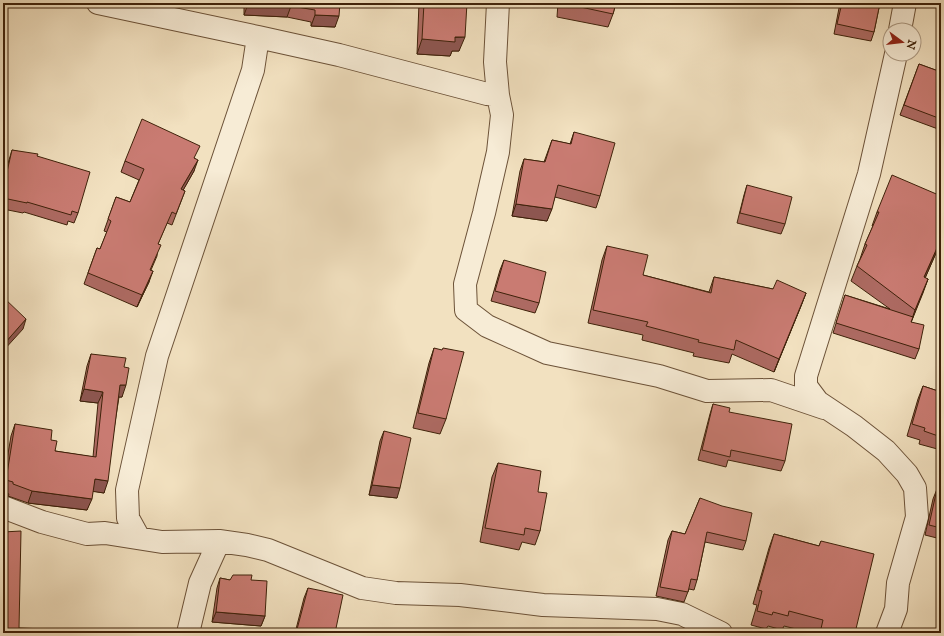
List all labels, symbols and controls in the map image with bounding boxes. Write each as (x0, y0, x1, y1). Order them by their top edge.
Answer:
north arrow (882, 22, 922, 62)
text: N (903, 37, 919, 51)

